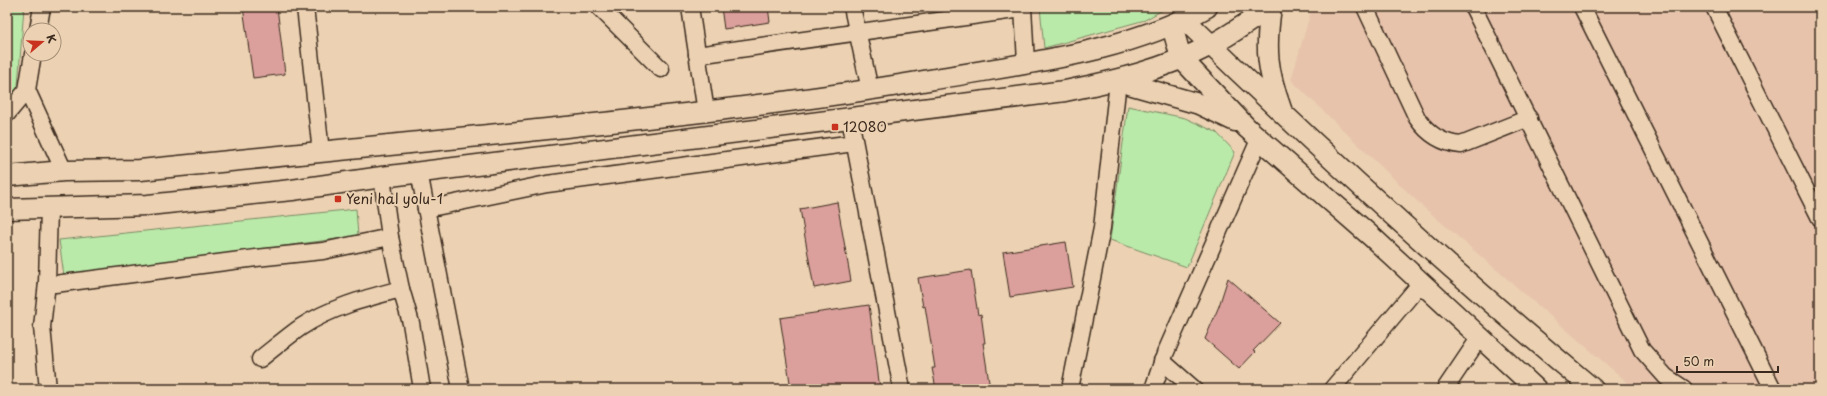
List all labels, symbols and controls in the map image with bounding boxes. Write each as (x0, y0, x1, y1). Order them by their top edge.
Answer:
north arrow (22, 22, 62, 62)
text: K (43, 32, 61, 45)
place label: 12080 (843, 116, 887, 137)
marker: 12080 (830, 122, 840, 132)
place label: Yeni hal yolu-1 (346, 188, 443, 209)
marker: Yeni hal yolu-1 (333, 194, 343, 204)
scale bar (1677, 348, 1778, 374)
text: 50 m (1683, 352, 1714, 370)

